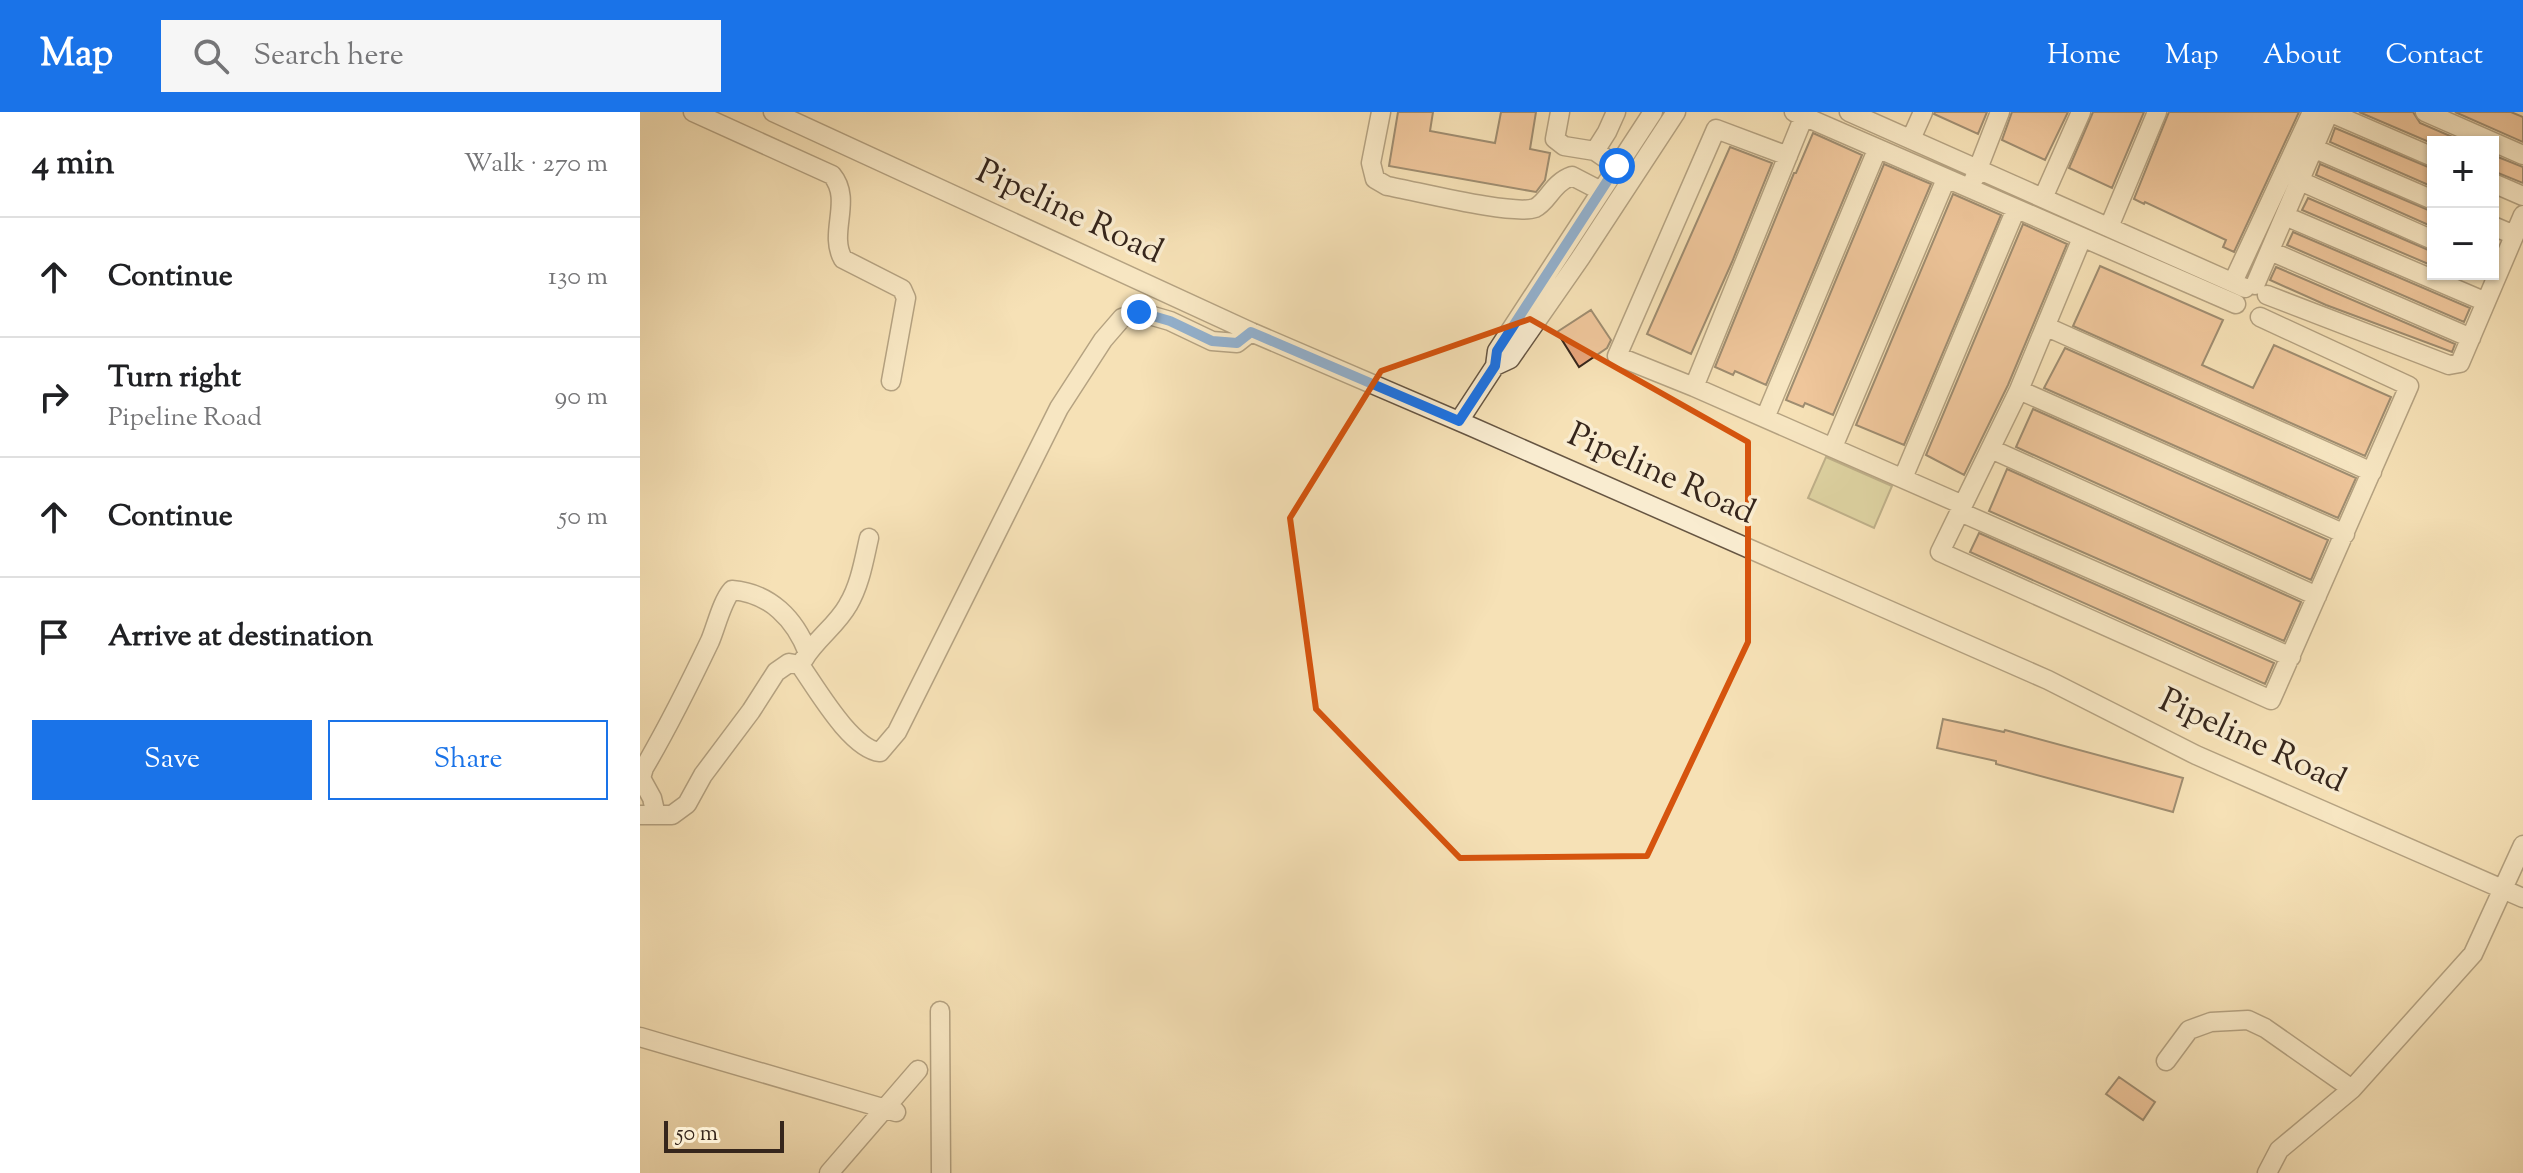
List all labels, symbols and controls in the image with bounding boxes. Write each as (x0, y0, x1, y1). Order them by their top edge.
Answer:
search box (161, 20, 721, 92)
text: Map (40, 29, 113, 83)
icon: search (189, 34, 233, 78)
text: Search here (253, 35, 404, 78)
text: Home (2047, 36, 2121, 76)
text: Map (2165, 36, 2219, 76)
text: About (2263, 36, 2341, 76)
text: Contact (2385, 36, 2483, 76)
map controls (2427, 136, 2499, 280)
button: + (2427, 136, 2499, 208)
text: 4 min (32, 140, 114, 189)
text: Walk · 270 m (464, 146, 608, 183)
street label: Pipeline Road (967, 148, 1171, 278)
route start (1599, 148, 1635, 184)
button: − (2427, 208, 2499, 280)
icon: ahead (32, 255, 76, 299)
text: Continue (108, 256, 233, 299)
text: 130 m (548, 259, 608, 296)
route end (1121, 294, 1157, 330)
text: Turn right (108, 357, 241, 400)
icon: right (32, 375, 76, 419)
text: 90 m (555, 379, 608, 416)
text: Pipeline Road (108, 400, 262, 437)
street label: Pipeline Road (1559, 412, 1763, 538)
icon: ahead (32, 495, 76, 539)
text: Continue (108, 496, 233, 539)
text: 50 m (558, 499, 608, 536)
icon: arrive (32, 615, 76, 659)
text: Arrive at destination (108, 616, 373, 659)
street label: Pipeline Road (2150, 677, 2354, 807)
button: Save (32, 720, 312, 800)
button: Share (328, 720, 608, 800)
scale bar (664, 1117, 784, 1153)
text: 50 m (676, 1119, 718, 1151)

